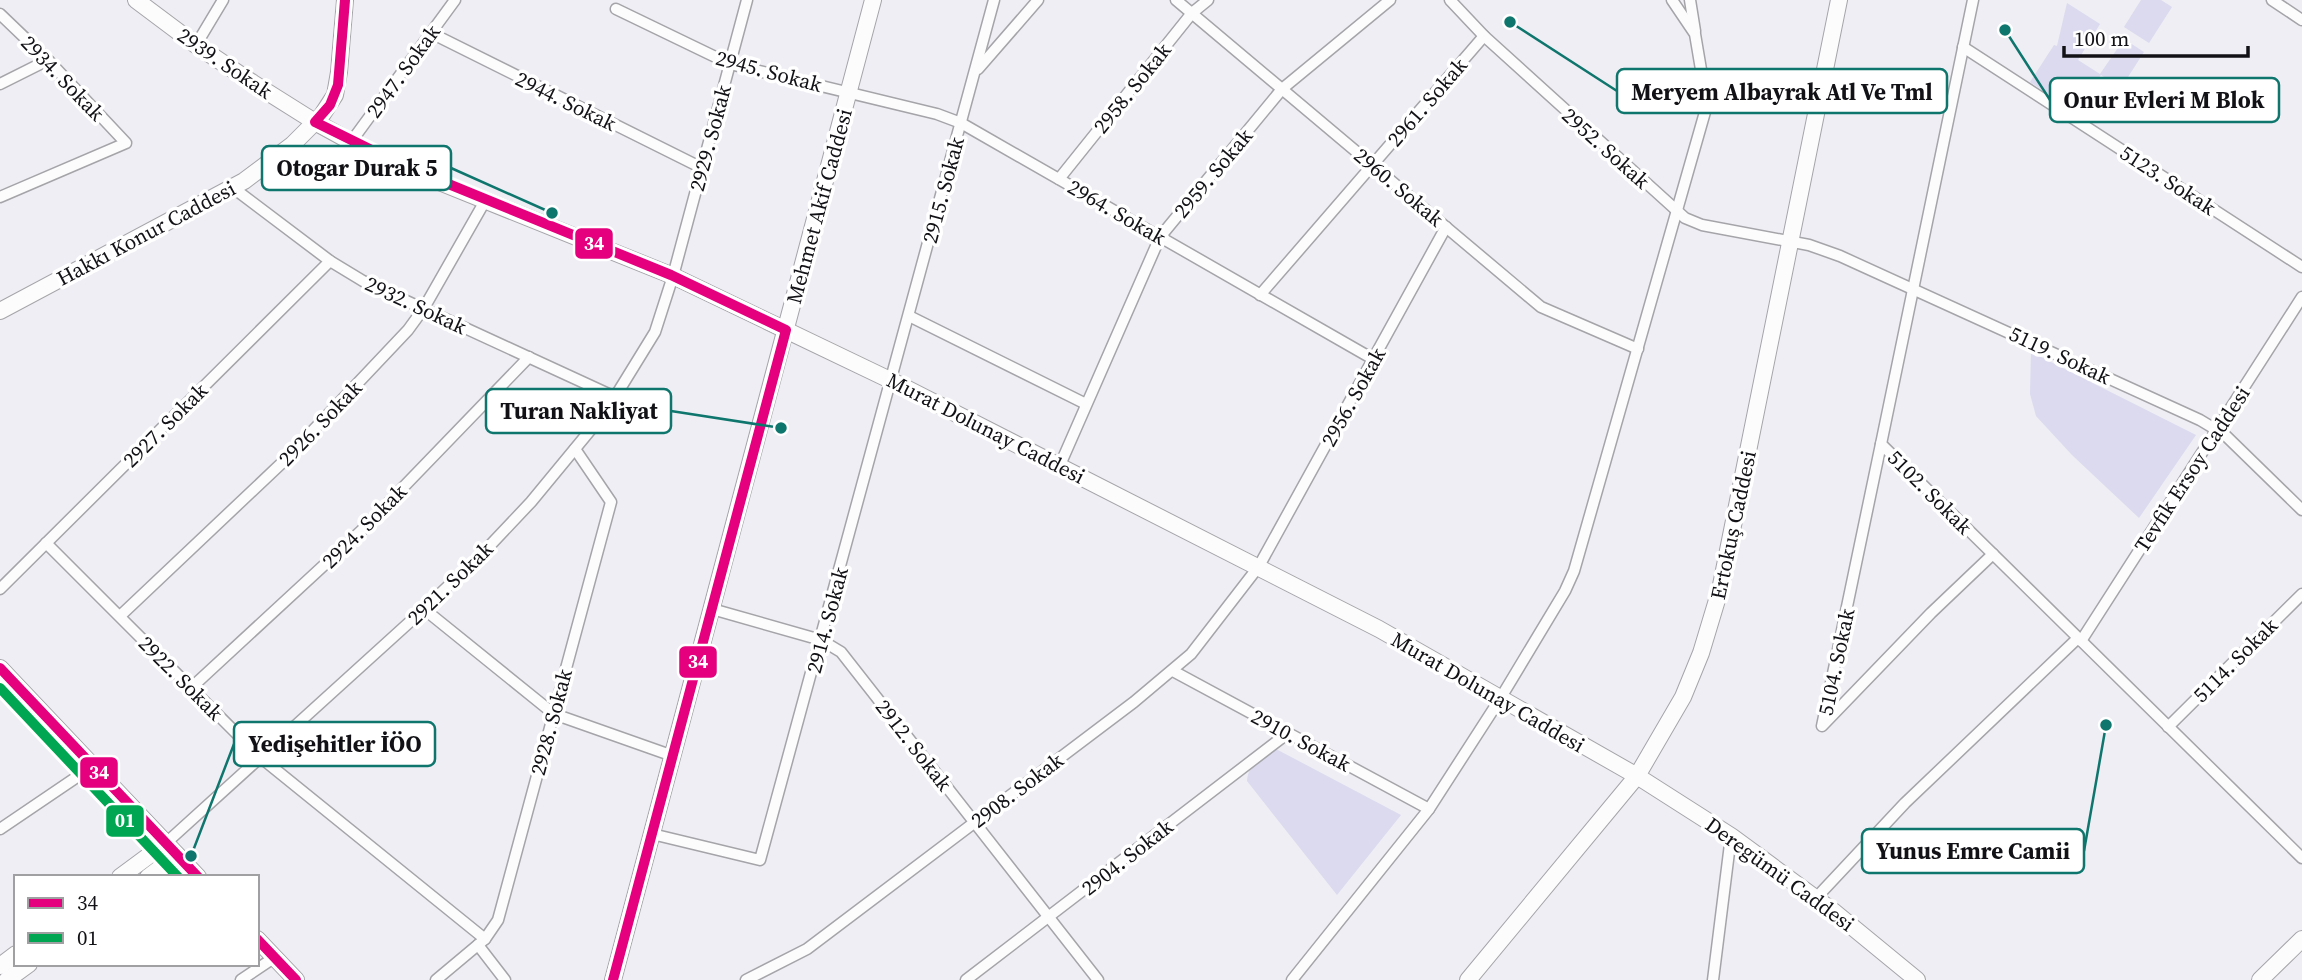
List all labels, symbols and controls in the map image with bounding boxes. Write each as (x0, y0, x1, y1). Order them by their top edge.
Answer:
scale bar (2064, 14, 2248, 58)
street label: 2947. Sokak (359, 18, 447, 124)
street label: 2939. Sokak (172, 21, 279, 106)
text: 100 m (2074, 24, 2129, 53)
street label: 2934. Sokak (15, 29, 112, 128)
street label: 2958. Sokak (1086, 36, 1178, 139)
street label: 2945. Sokak (713, 43, 826, 99)
street label: 2961. Sokak (1380, 51, 1474, 153)
street label: 2944. Sokak (511, 64, 622, 138)
callout: Meryem Albayrak Atl Ve Tml (1617, 69, 1947, 113)
text: Meryem Albayrak Atl Ve Tml (1631, 76, 1933, 108)
callout: Onur Evleri M Blok (2050, 78, 2279, 122)
street label: 2929. Sokak (682, 81, 738, 194)
text: Onur Evleri M Blok (2064, 84, 2265, 116)
street label: 2952. Sokak (1556, 101, 1657, 196)
street label: Mehmet Akif Caddesi (779, 105, 859, 307)
street label: 2959. Sokak (1167, 122, 1259, 224)
street label: 2915. Sokak (915, 133, 971, 246)
street label: 5123. Sokak (2114, 138, 2222, 222)
street label: 2960. Sokak (1348, 141, 1450, 233)
callout: Otogar Durak 5 (262, 146, 451, 190)
text: Otogar Durak 5 (277, 152, 437, 184)
street label: 2964. Sokak (1063, 172, 1172, 252)
street label: Hakkı Konur Caddesi (52, 174, 240, 292)
line badge: 34 (574, 227, 614, 260)
text: 34 (584, 230, 604, 256)
street label: 2932. Sokak (361, 269, 472, 341)
street label: 5119. Sokak (2005, 319, 2116, 391)
street label: 2956. Sokak (1314, 342, 1392, 452)
street label: Murat Dolunay Caddesi (882, 365, 1090, 491)
street label: 2926. Sokak (272, 373, 369, 472)
street label: 2927. Sokak (116, 376, 214, 474)
street label: Tevfik Ersoy Caddesi (2127, 380, 2257, 558)
callout: Turan Nakliyat (486, 389, 671, 433)
text: Turan Nakliyat (500, 395, 658, 427)
street label: 5102. Sokak (1881, 443, 1979, 541)
street label: Ertokuş Caddesi (1703, 448, 1763, 602)
street label: 2924. Sokak (315, 477, 413, 575)
street label: 2921. Sokak (401, 534, 500, 631)
street label: 2914. Sokak (799, 563, 855, 676)
street label: 5104. Sokak (1810, 605, 1862, 718)
street label: 5114. Sokak (2186, 611, 2284, 709)
street label: Murat Dolunay Caddesi (1386, 625, 1590, 759)
street label: 2922. Sokak (132, 629, 230, 727)
line badge: 34 (678, 645, 718, 679)
text: 34 (688, 648, 708, 674)
street label: 2928. Sokak (523, 665, 579, 778)
street label: 2912. Sokak (869, 693, 959, 797)
street label: 2910. Sokak (1246, 702, 1356, 779)
callout: Yedişehitler İÖO (234, 722, 435, 766)
text: Yedişehitler İÖO (248, 728, 422, 760)
street label: 2908. Sokak (965, 745, 1070, 834)
line badge: 34 (79, 756, 119, 789)
text: 34 (89, 759, 109, 785)
line badge: 01 (105, 804, 145, 838)
text: 01 (115, 807, 135, 833)
street label: Deregümü Caddesi (1700, 810, 1860, 938)
street label: 2904. Sokak (1075, 812, 1179, 902)
callout: Yunus Emre Camii (1862, 829, 2084, 873)
text: Yunus Emre Camii (1876, 835, 2070, 867)
legend (14, 875, 259, 966)
text: 34 (77, 888, 98, 917)
text: 01 (77, 923, 98, 952)

